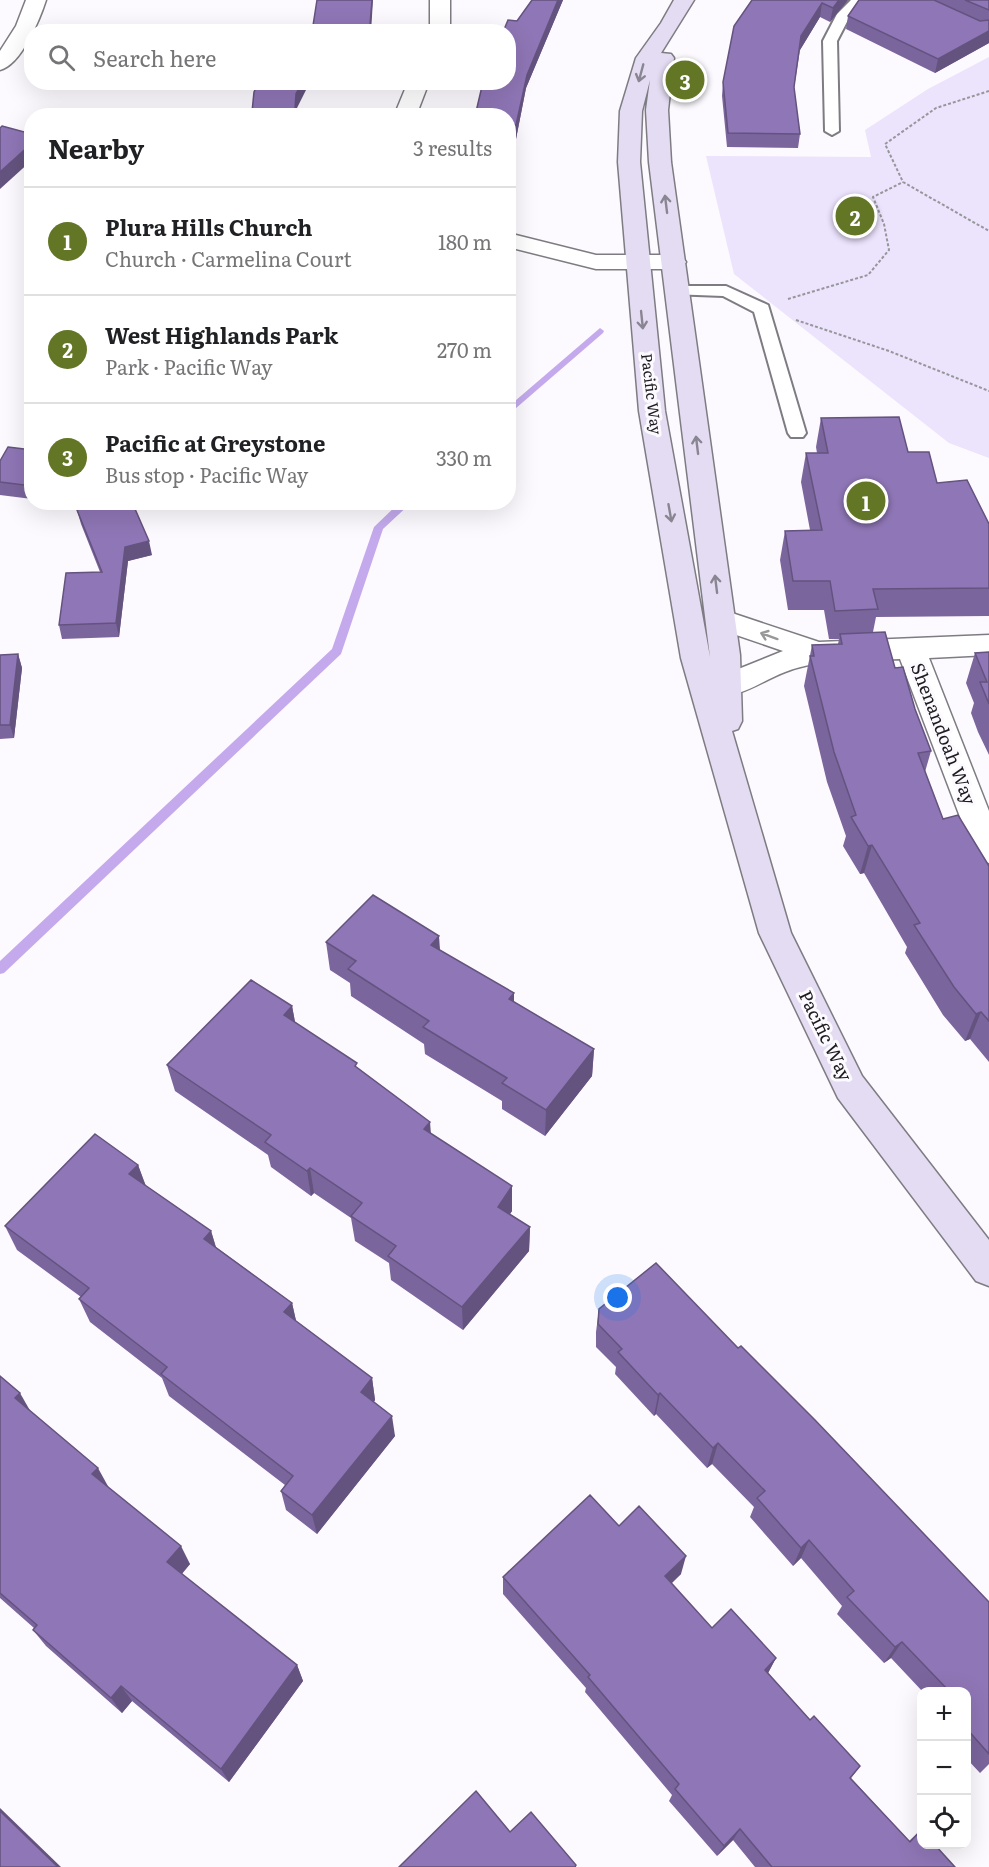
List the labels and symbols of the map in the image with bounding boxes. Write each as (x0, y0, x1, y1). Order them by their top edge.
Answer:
pin: 3 (666, 58, 704, 103)
one-way arrow (635, 64, 647, 83)
pin: 2 (836, 194, 874, 238)
one-way arrow (660, 195, 671, 215)
one-way arrow (637, 310, 648, 329)
street label: Pacific Way (636, 352, 669, 436)
one-way arrow (692, 435, 703, 455)
pin: 1 (846, 478, 886, 524)
one-way arrow (665, 503, 676, 522)
one-way arrow (710, 575, 721, 595)
one-way arrow (760, 630, 779, 641)
street label: Shenandoah Way (905, 659, 984, 809)
street label: Pacific Way (793, 985, 860, 1086)
your location (603, 1283, 632, 1312)

